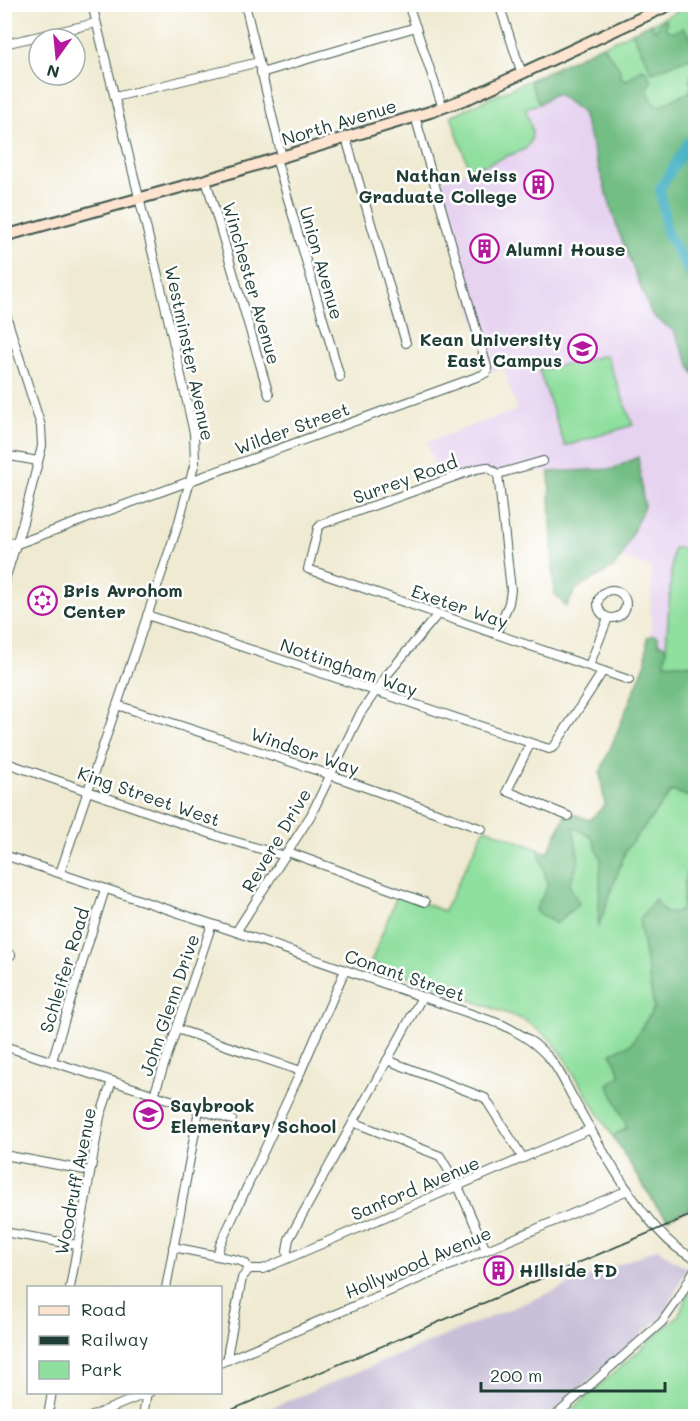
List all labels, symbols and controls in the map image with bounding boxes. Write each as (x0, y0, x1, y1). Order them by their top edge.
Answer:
north arrow (27, 27, 87, 87)
text: N (44, 60, 62, 84)
street label: North Avenue (279, 93, 399, 151)
place label: Nathan Weiss Graduate College (359, 163, 517, 208)
building icon: Nathan Weiss Graduate College (522, 169, 554, 201)
street label: Winchester Avenue (217, 199, 287, 367)
street label: Union Avenue (294, 204, 350, 322)
building icon: Alumni House (468, 233, 500, 265)
place label: Alumni House (505, 237, 626, 261)
street label: Westminster Avenue (160, 263, 220, 443)
place label: Kean University East Campus (420, 327, 562, 372)
school or university icon: Kean University East Campus (567, 333, 599, 365)
street label: Wilder Street (231, 396, 353, 460)
street label: Surrey Road (350, 449, 460, 509)
place label: Bris Avrohom Center (63, 578, 183, 623)
street label: Exeter Way (408, 578, 512, 634)
synagogue icon: Bris Avrohom Center (26, 584, 58, 616)
street label: Nottingham Way (277, 632, 421, 702)
street label: Windsor Way (248, 721, 362, 781)
street label: King Street West (75, 760, 223, 832)
street label: Revere Drive (236, 784, 316, 896)
street label: Schleifer Road (34, 904, 94, 1036)
street label: John Glenn Drive (133, 931, 205, 1079)
street label: Conant Street (342, 943, 468, 1007)
place label: Saybrook Elementary School (170, 1093, 336, 1138)
school or university icon: Saybrook Elementary School (133, 1099, 165, 1131)
street label: Woodruff Avenue (49, 1105, 101, 1257)
street label: Sanford Avenue (347, 1150, 483, 1226)
street label: Hollywood Avenue (341, 1220, 495, 1304)
building icon: Hillside FD (482, 1254, 514, 1286)
place label: Hillside FD (519, 1258, 618, 1282)
legend (27, 1286, 222, 1394)
text: Road (81, 1297, 126, 1321)
text: Railway (81, 1327, 148, 1351)
scale bar (481, 1355, 666, 1393)
text: Park (81, 1357, 122, 1381)
text: 200 m (490, 1363, 542, 1387)

